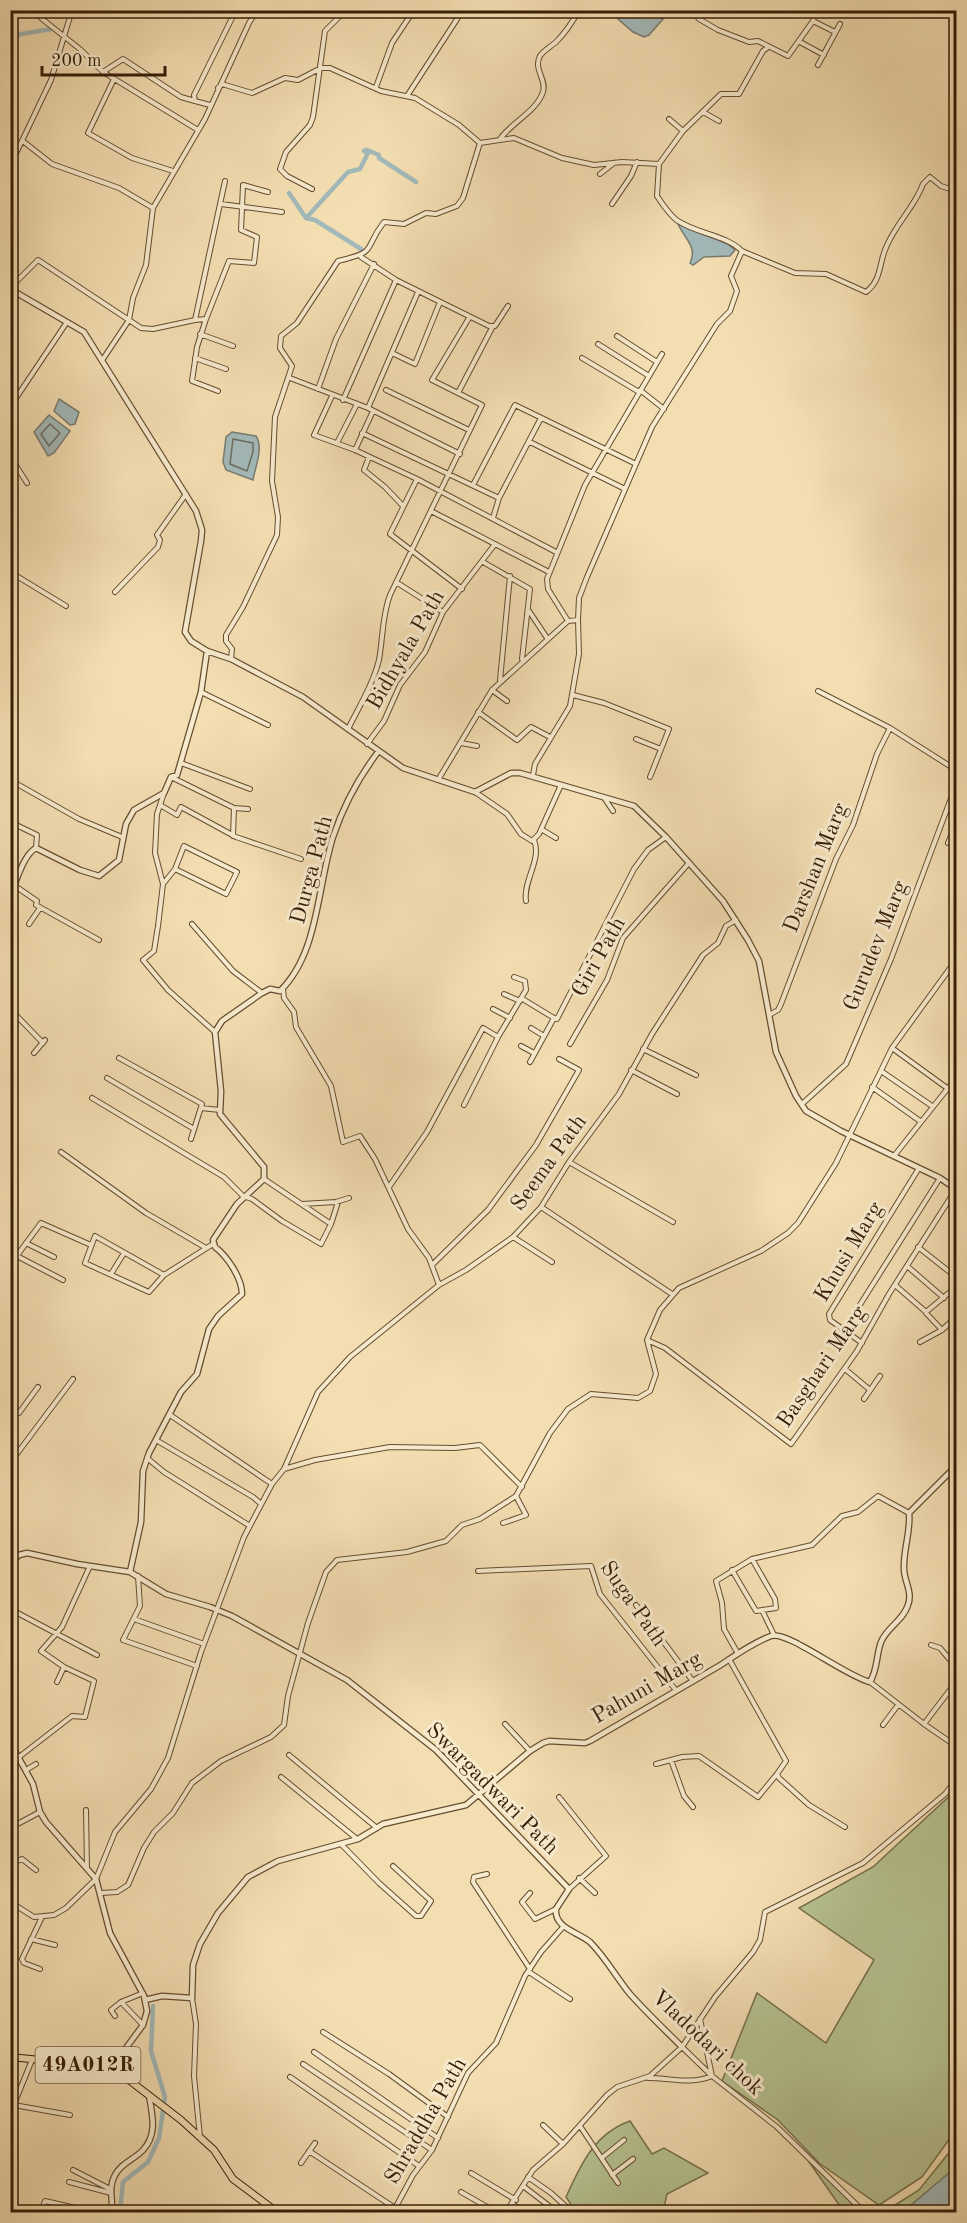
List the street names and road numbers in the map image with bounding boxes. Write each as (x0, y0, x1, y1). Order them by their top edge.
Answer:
street label: Bidhyala Path (363, 587, 449, 713)
street label: Darshan Marg (780, 800, 852, 936)
street label: Durga Path (287, 813, 337, 927)
street label: Gurudev Marg (840, 878, 912, 1014)
street label: Giri Path (568, 913, 630, 1001)
street label: Seema Path (507, 1111, 591, 1215)
street label: Khusi Marg (811, 1198, 887, 1306)
street label: Basghari Marg (773, 1302, 871, 1432)
street label: Suga Path (596, 1557, 670, 1651)
street label: Pahuni Marg (588, 1648, 706, 1728)
street label: Swargadwari Path (422, 1719, 562, 1859)
street label: Vladodari chok (647, 1986, 767, 2100)
road number: 49A012R (36, 2047, 140, 2083)
street label: Shraddha Path (381, 2054, 471, 2188)

